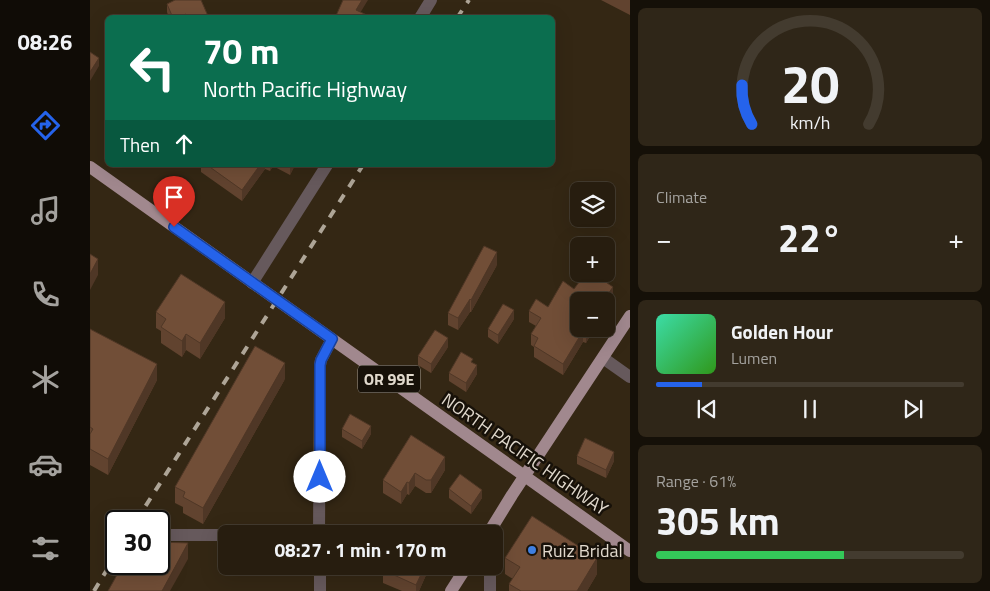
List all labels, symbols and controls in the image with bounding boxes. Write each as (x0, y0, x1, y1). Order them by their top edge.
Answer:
text: 70 m (203, 24, 279, 78)
text: 08:26 (18, 25, 72, 59)
icon: left (120, 35, 185, 100)
text: 20 (781, 44, 839, 123)
text: North Pacific Highway (203, 72, 407, 106)
icon: directions (28, 108, 63, 143)
text: km/h (790, 109, 830, 136)
text: Then (120, 130, 160, 159)
icon: ahead (170, 130, 198, 158)
pin (153, 176, 195, 227)
map controls (570, 182, 615, 337)
button: layers (570, 182, 615, 227)
icon: arrive (160, 183, 188, 211)
text: Climate (656, 185, 707, 209)
icon: music (28, 193, 63, 228)
text: 22° (778, 209, 842, 267)
text: − (656, 217, 672, 260)
text: + (948, 217, 964, 260)
button: + (570, 237, 615, 282)
icon: phone (28, 277, 63, 312)
button: − (570, 292, 615, 337)
text: Golden Hour (731, 317, 833, 346)
text: Lumen (731, 346, 777, 370)
icon: climate (28, 362, 63, 397)
road number: OR 99E (358, 366, 420, 392)
street label: NORTH PACIFIC HIGHWAY (436, 386, 614, 522)
icon: previous (693, 395, 721, 423)
icon: pause (796, 395, 824, 423)
icon: next (899, 395, 927, 423)
icon: car (28, 447, 63, 482)
position arrow (293, 450, 345, 502)
text: Range · 61% (656, 469, 736, 493)
text: 305 km (656, 492, 780, 550)
speed limit sign: 30 (105, 510, 170, 575)
icon: filters (28, 531, 63, 566)
text: 08:27 · 1 min · 170 m (274, 535, 447, 564)
place label: Ruiz Bridal (542, 537, 623, 564)
marker: Ruiz Bridal (526, 544, 538, 556)

